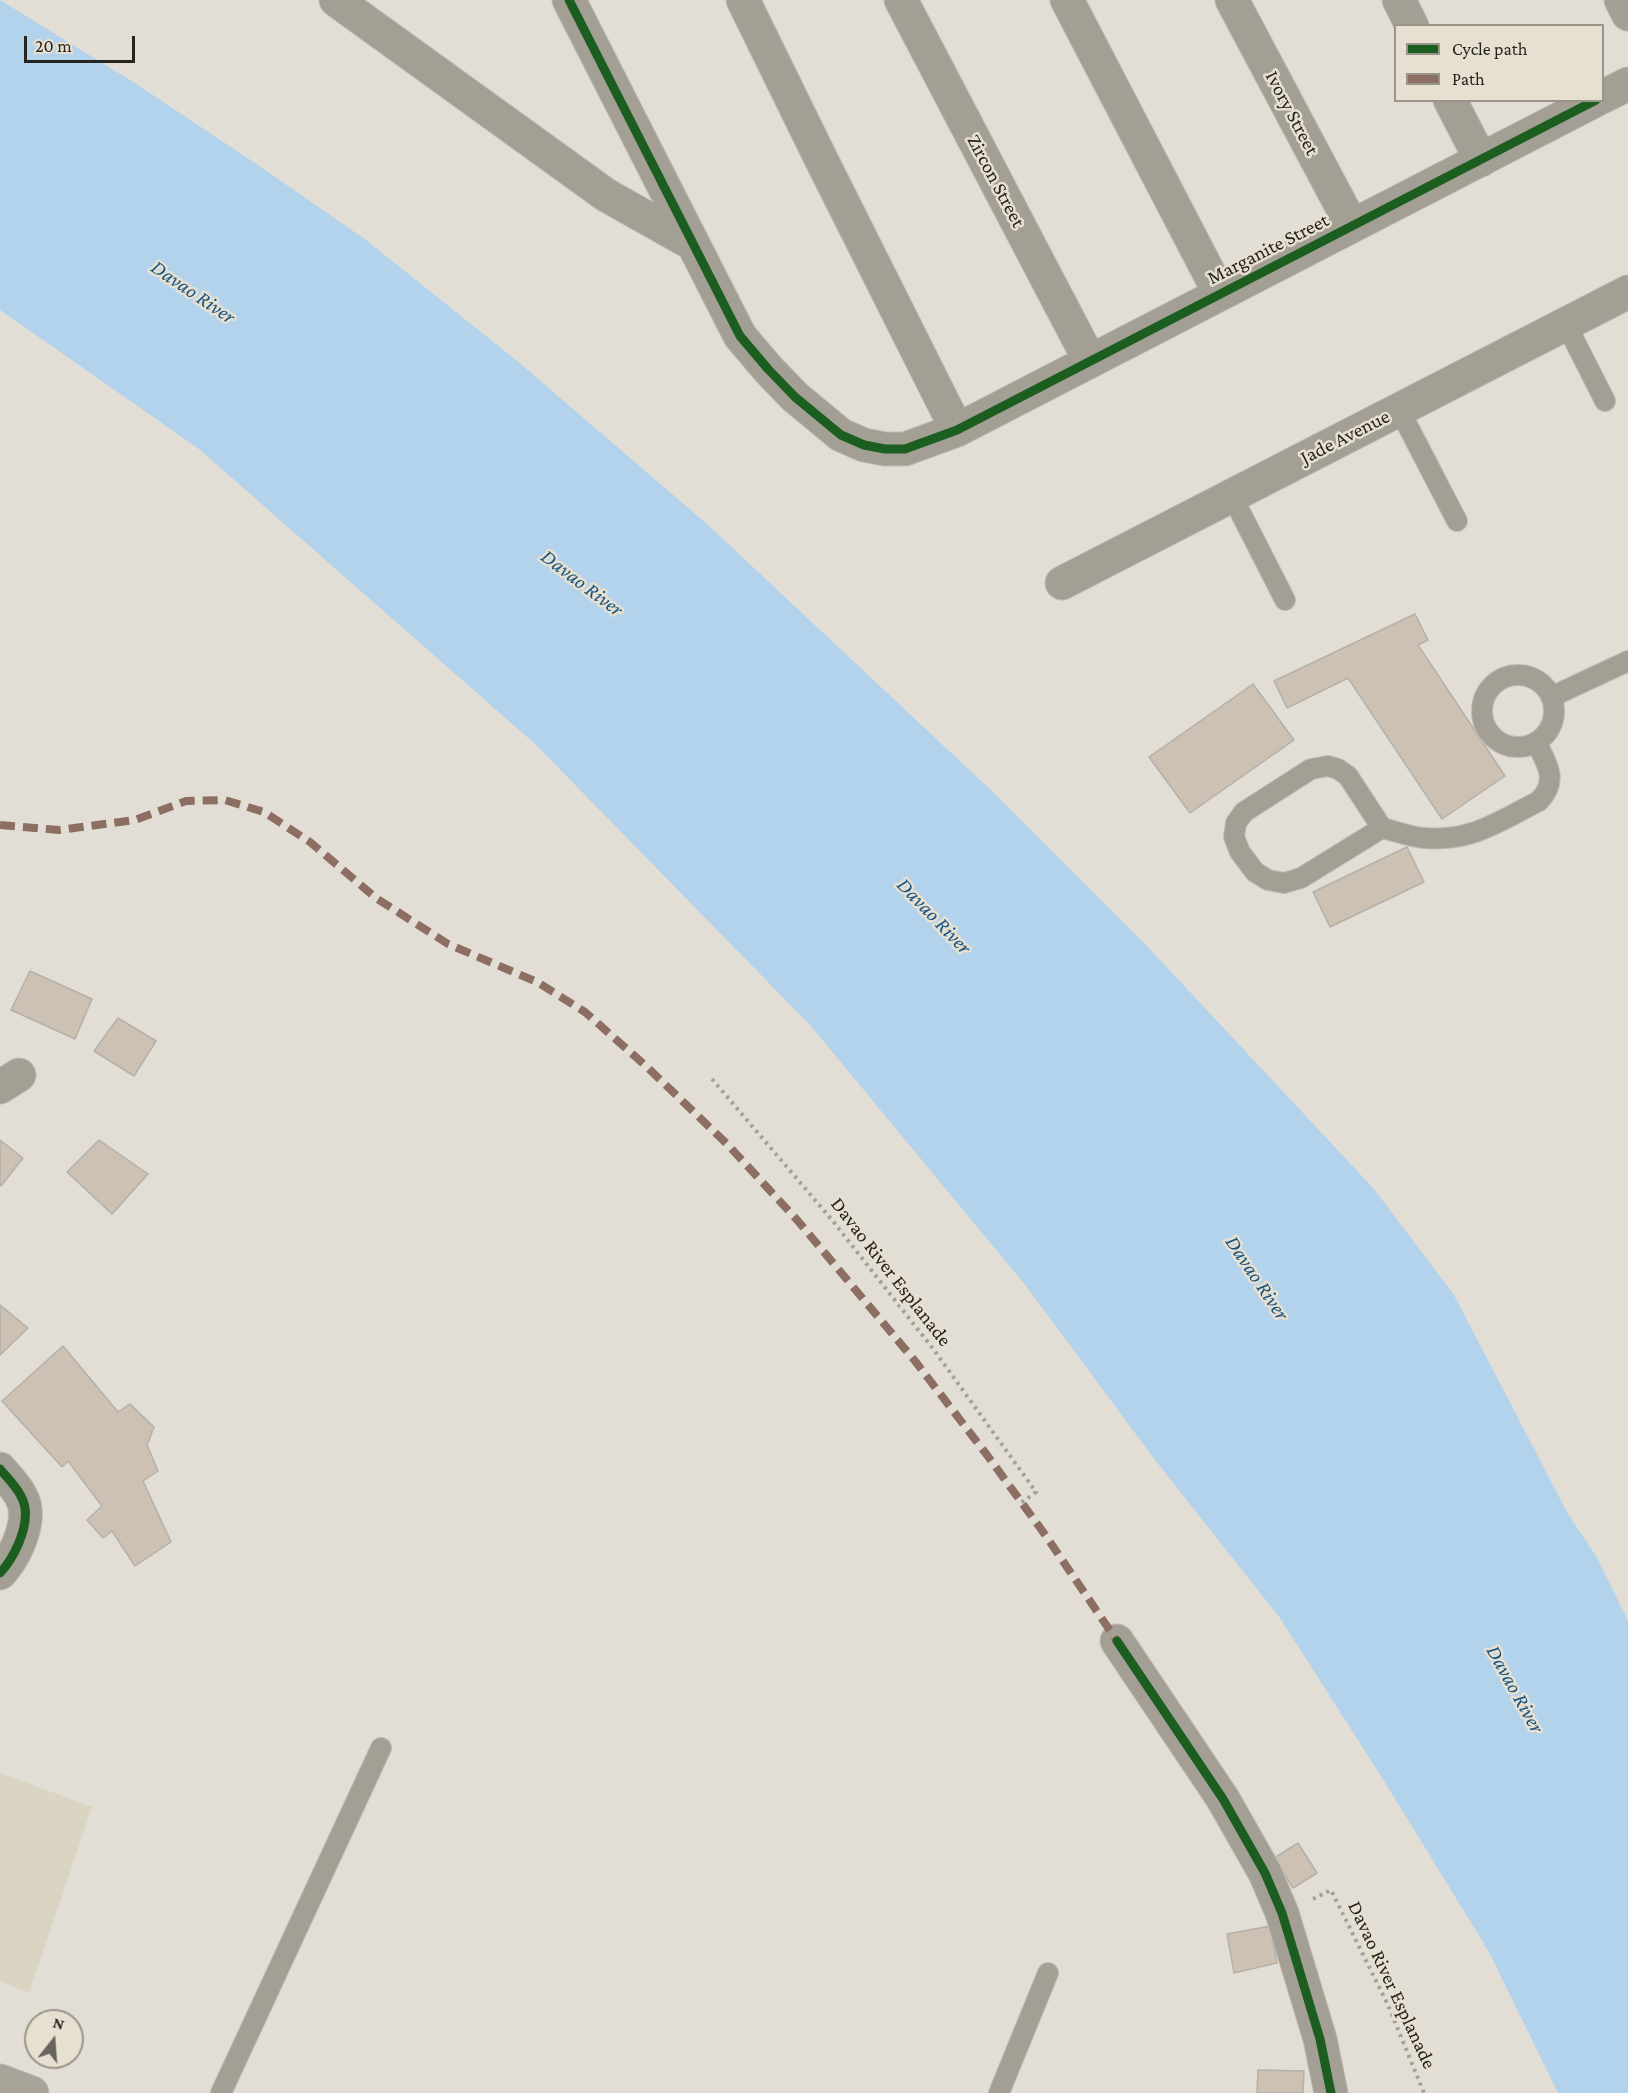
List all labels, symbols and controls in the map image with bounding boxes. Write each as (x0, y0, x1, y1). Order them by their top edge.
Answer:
scale bar (27, 24, 138, 62)
legend (1394, 24, 1604, 102)
text: 20 m (35, 36, 72, 56)
text: Cycle path (1452, 39, 1527, 59)
street label: Ivory Street (1260, 67, 1324, 159)
text: Path (1452, 69, 1485, 89)
street label: Zircon Street (962, 130, 1030, 232)
street label: Marganite Street (1203, 208, 1333, 290)
water label: Davao River (146, 255, 240, 329)
street label: Jade Avenue (1296, 404, 1394, 470)
water label: Davao River (536, 544, 628, 622)
water label: Davao River (891, 873, 977, 959)
street label: Davao River Esplanade (825, 1193, 957, 1351)
water label: Davao River (1220, 1231, 1294, 1325)
water label: Davao River (1481, 1641, 1549, 1737)
street label: Davao River Esplanade (1343, 1897, 1441, 2073)
north arrow (24, 2009, 84, 2069)
text: N (51, 2013, 67, 2033)

